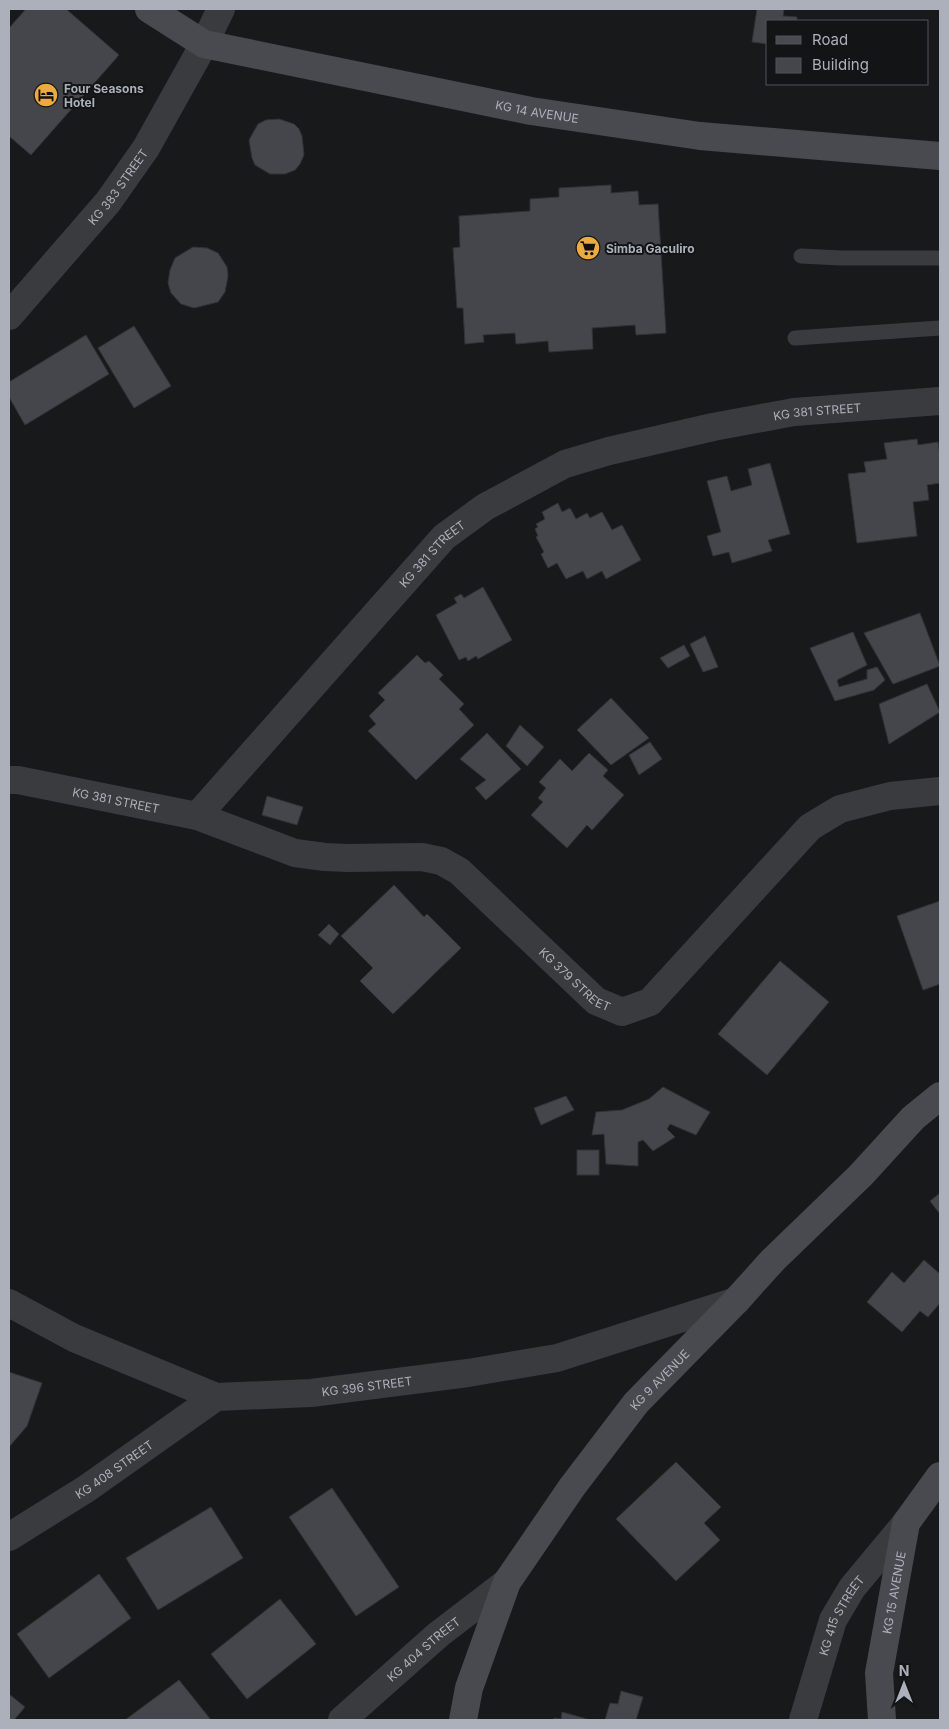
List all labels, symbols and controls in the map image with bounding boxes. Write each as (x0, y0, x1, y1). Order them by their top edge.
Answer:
legend (766, 20, 929, 85)
text: Road (812, 30, 848, 49)
text: Building (812, 55, 869, 74)
place label: Four Seasons Hotel (64, 81, 144, 110)
hotel icon: Four Seasons Hotel (33, 82, 59, 108)
street label: KG 14 AVENUE (494, 96, 580, 125)
street label: KG 383 STREET (84, 146, 151, 228)
supermarket icon: Simba Gaculiro (575, 235, 601, 261)
place label: Simba Gaculiro (606, 241, 695, 256)
street label: KG 381 STREET (772, 399, 862, 423)
street label: KG 381 STREET (396, 517, 468, 590)
street label: KG 381 STREET (71, 784, 161, 816)
street label: KG 379 STREET (536, 944, 613, 1014)
street label: KG 9 AVENUE (626, 1346, 692, 1413)
street label: KG 396 STREET (321, 1373, 413, 1399)
street label: KG 408 STREET (72, 1437, 156, 1501)
street label: KG 15 AVENUE (879, 1550, 908, 1635)
street label: KG 415 STREET (815, 1572, 867, 1657)
street label: KG 404 STREET (383, 1613, 463, 1684)
north arrow (879, 1659, 929, 1709)
text: N (899, 1662, 909, 1679)

